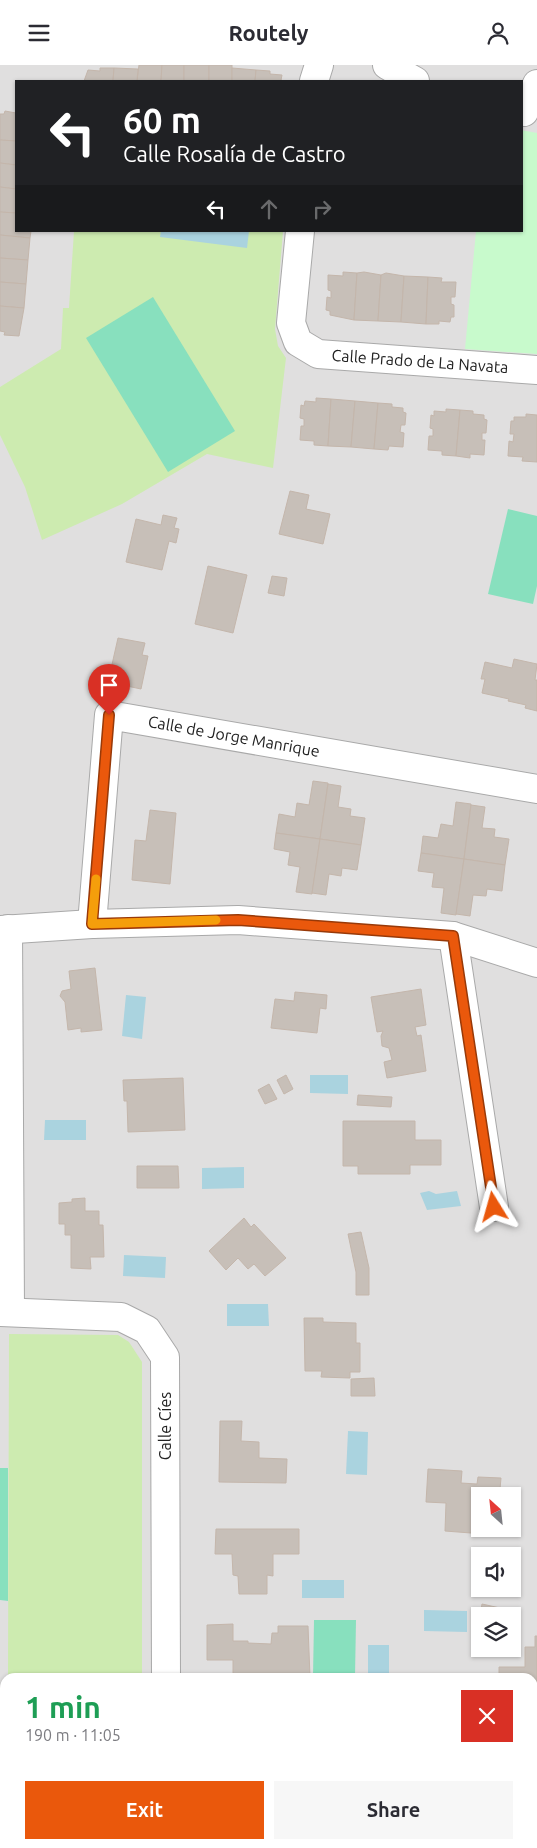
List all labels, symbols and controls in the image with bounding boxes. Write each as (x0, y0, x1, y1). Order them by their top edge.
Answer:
icon: menu (25, 19, 53, 47)
icon: person (484, 19, 512, 47)
text: Routely (228, 20, 309, 45)
icon: left (40, 100, 105, 165)
text: 60 m (123, 100, 201, 140)
text: Calle Rosalía de Castro (123, 141, 346, 166)
icon: left (202, 195, 230, 223)
icon: ahead (255, 195, 283, 223)
icon: right (308, 195, 336, 223)
street label: Calle Prado de La Navata (331, 346, 509, 376)
pin (88, 664, 130, 715)
icon: arrive (95, 671, 123, 699)
street label: Calle de Jorge Manrique (147, 712, 321, 760)
position arrow (467, 1180, 519, 1232)
street label: Calle Cíes (156, 1392, 174, 1460)
north arrow (471, 1487, 521, 1537)
map controls (471, 1487, 521, 1657)
button: sound (471, 1547, 521, 1597)
button: layers (471, 1607, 521, 1657)
text: 1 min (25, 1690, 101, 1724)
button: close (461, 1690, 513, 1742)
text: 190 m · 11:05 (25, 1726, 121, 1744)
button: Exit (25, 1781, 264, 1839)
button: Share (274, 1781, 513, 1839)

